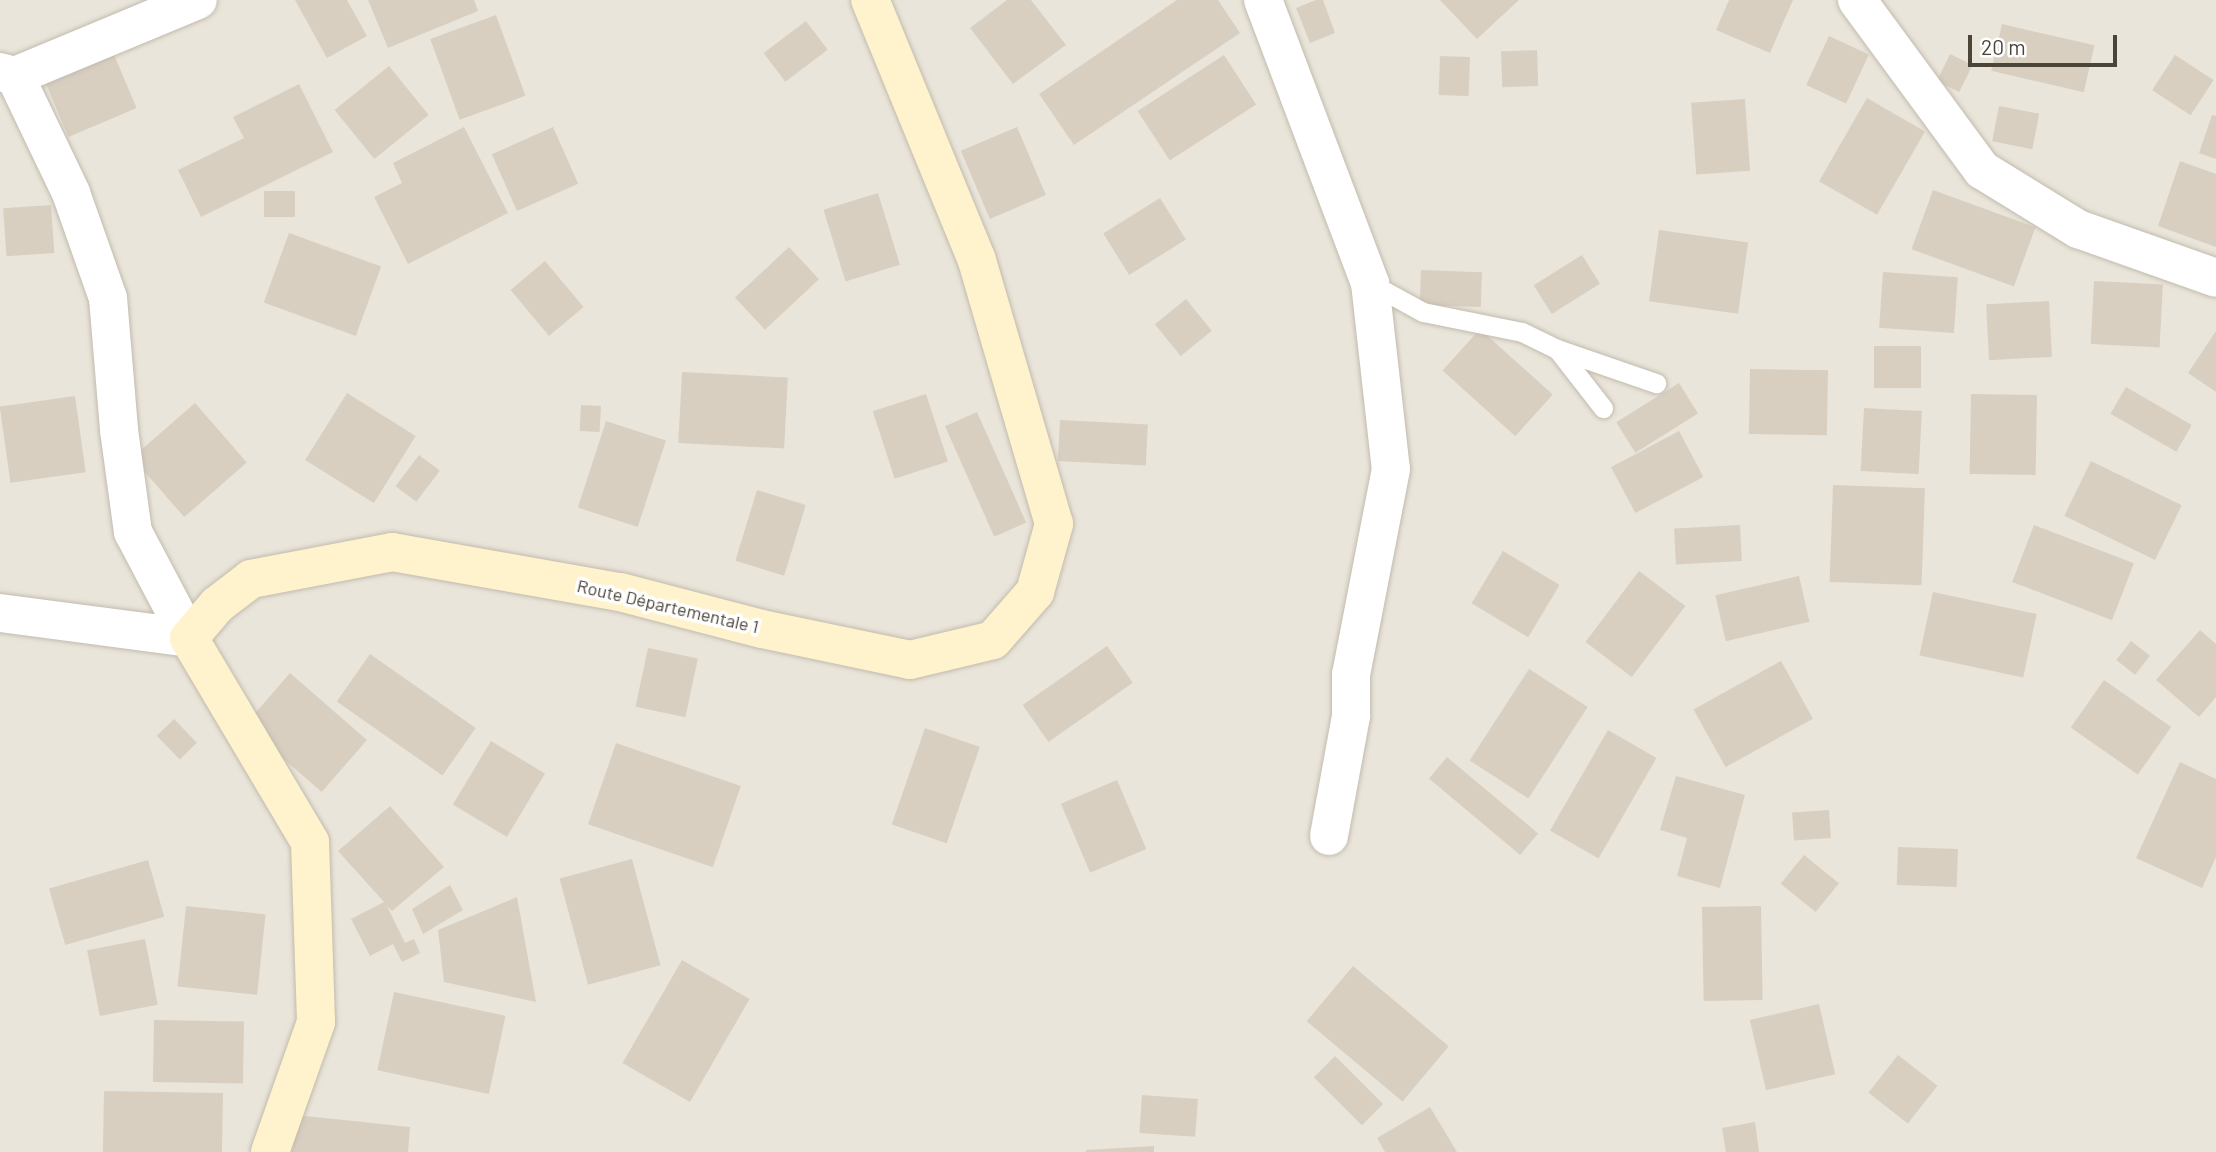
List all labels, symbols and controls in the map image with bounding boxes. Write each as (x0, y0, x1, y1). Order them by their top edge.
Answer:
scale bar (1971, 21, 2120, 65)
text: 20 m (1981, 34, 2026, 59)
street label: Route Départementale 1 (575, 575, 761, 637)

